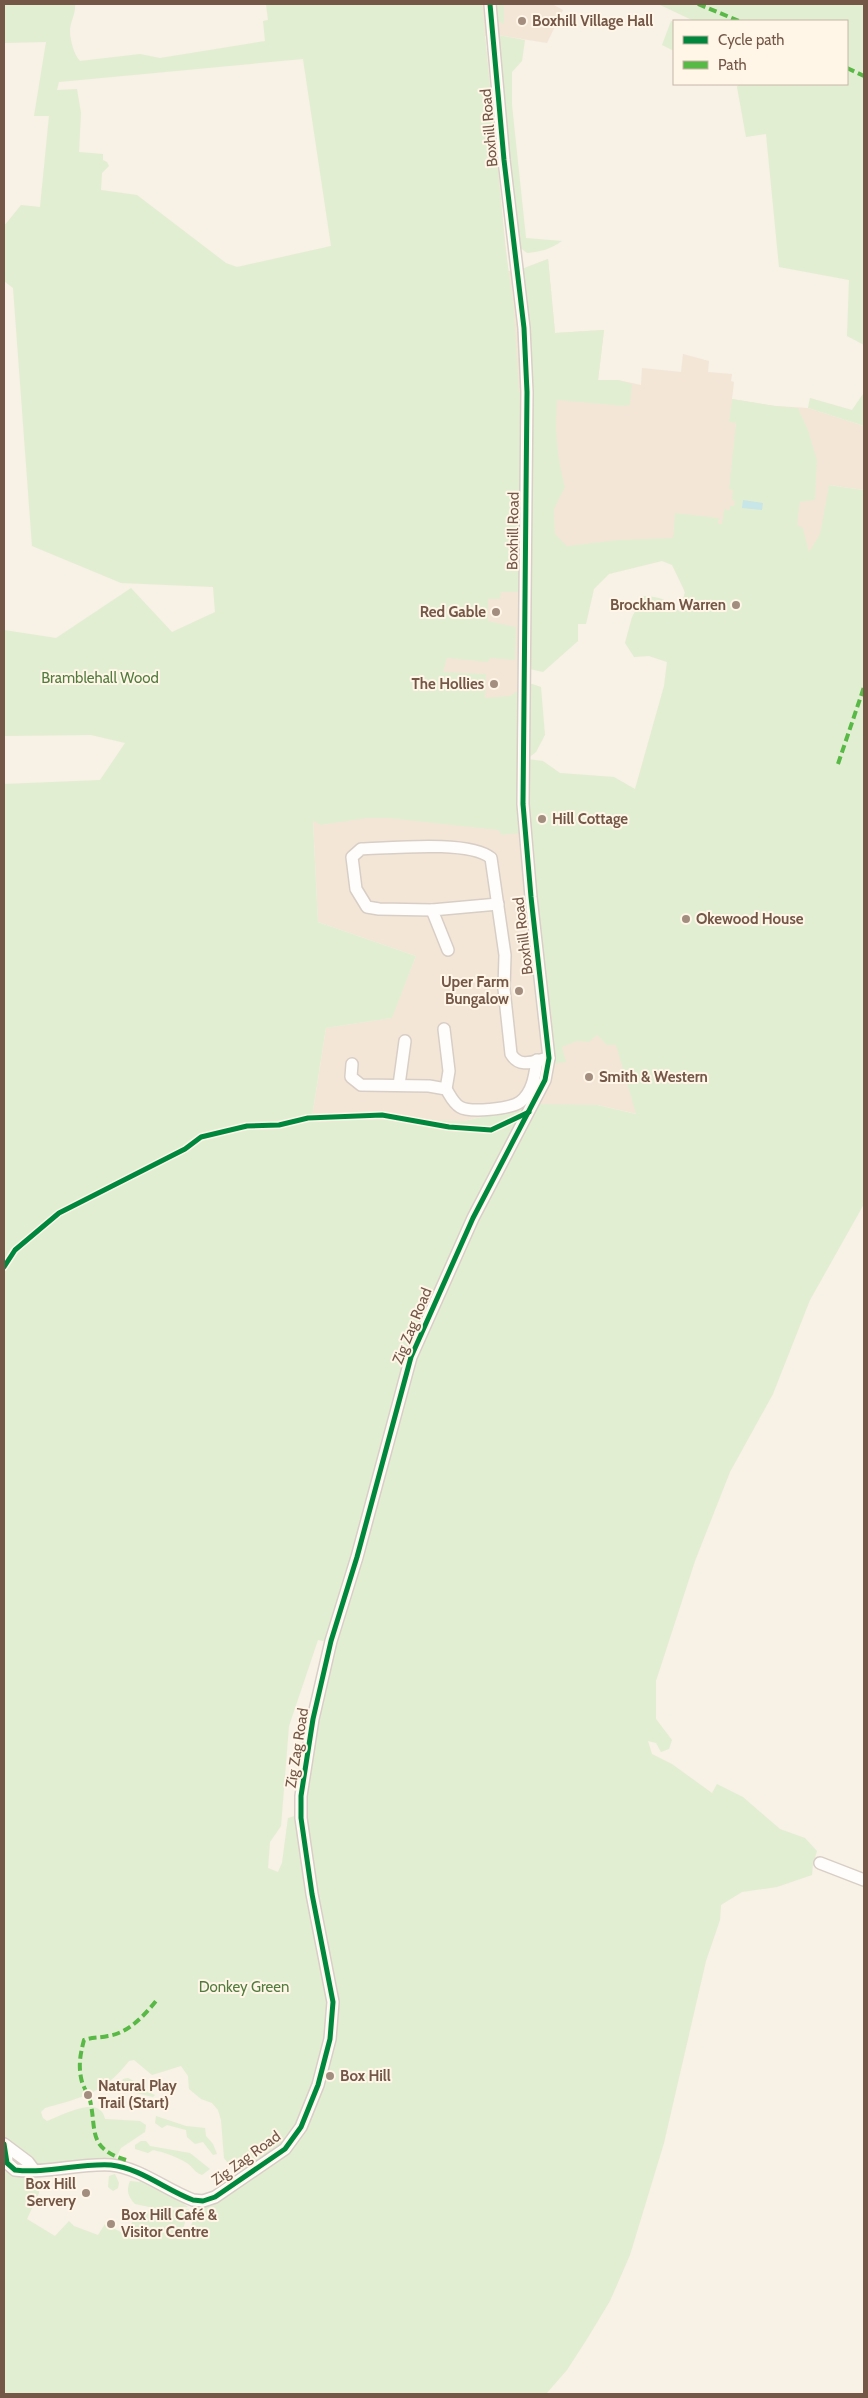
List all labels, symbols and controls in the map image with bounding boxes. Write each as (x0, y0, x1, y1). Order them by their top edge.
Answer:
place label: Boxhill Village Hall (532, 12, 653, 30)
marker: Boxhill Village Hall (516, 15, 528, 27)
legend (673, 20, 848, 85)
text: Cycle path (718, 31, 784, 49)
text: Path (718, 56, 747, 74)
street label: Boxhill Road (477, 88, 501, 168)
street label: Boxhill Road (503, 492, 523, 570)
place label: Brockham Warren (610, 596, 726, 614)
marker: Brockham Warren (730, 599, 742, 611)
place label: Red Gable (420, 603, 486, 621)
marker: Red Gable (490, 606, 502, 618)
park label: Bramblehall Wood (41, 669, 159, 687)
place label: The Hollies (412, 675, 484, 693)
marker: The Hollies (488, 678, 500, 690)
place label: Hill Cottage (552, 810, 628, 828)
marker: Hill Cottage (536, 813, 548, 825)
street label: Boxhill Road (509, 896, 537, 976)
place label: Okewood House (696, 910, 804, 928)
marker: Okewood House (680, 913, 692, 925)
place label: Uper Farm Bungalow (441, 973, 509, 1008)
marker: Uper Farm Bungalow (513, 985, 525, 997)
place label: Smith & Western (599, 1068, 708, 1086)
marker: Smith & Western (583, 1071, 595, 1083)
street label: Zig Zag Road (389, 1285, 435, 1367)
street label: Zig Zag Road (282, 1707, 312, 1789)
park label: Donkey Green (199, 1978, 289, 1996)
place label: Box Hill (340, 2067, 391, 2085)
marker: Box Hill (324, 2070, 336, 2082)
place label: Natural Play Trail (Start) (98, 2077, 178, 2112)
marker: Natural Play Trail (Start) (82, 2089, 94, 2101)
street label: Zig Zag Road (208, 2127, 284, 2189)
place label: Box Hill Servery (25, 2175, 77, 2210)
marker: Box Hill Servery (80, 2187, 92, 2199)
place label: Box Hill Café & Visitor Centre (121, 2206, 218, 2241)
marker: Box Hill Café & Visitor Centre (105, 2218, 117, 2230)

